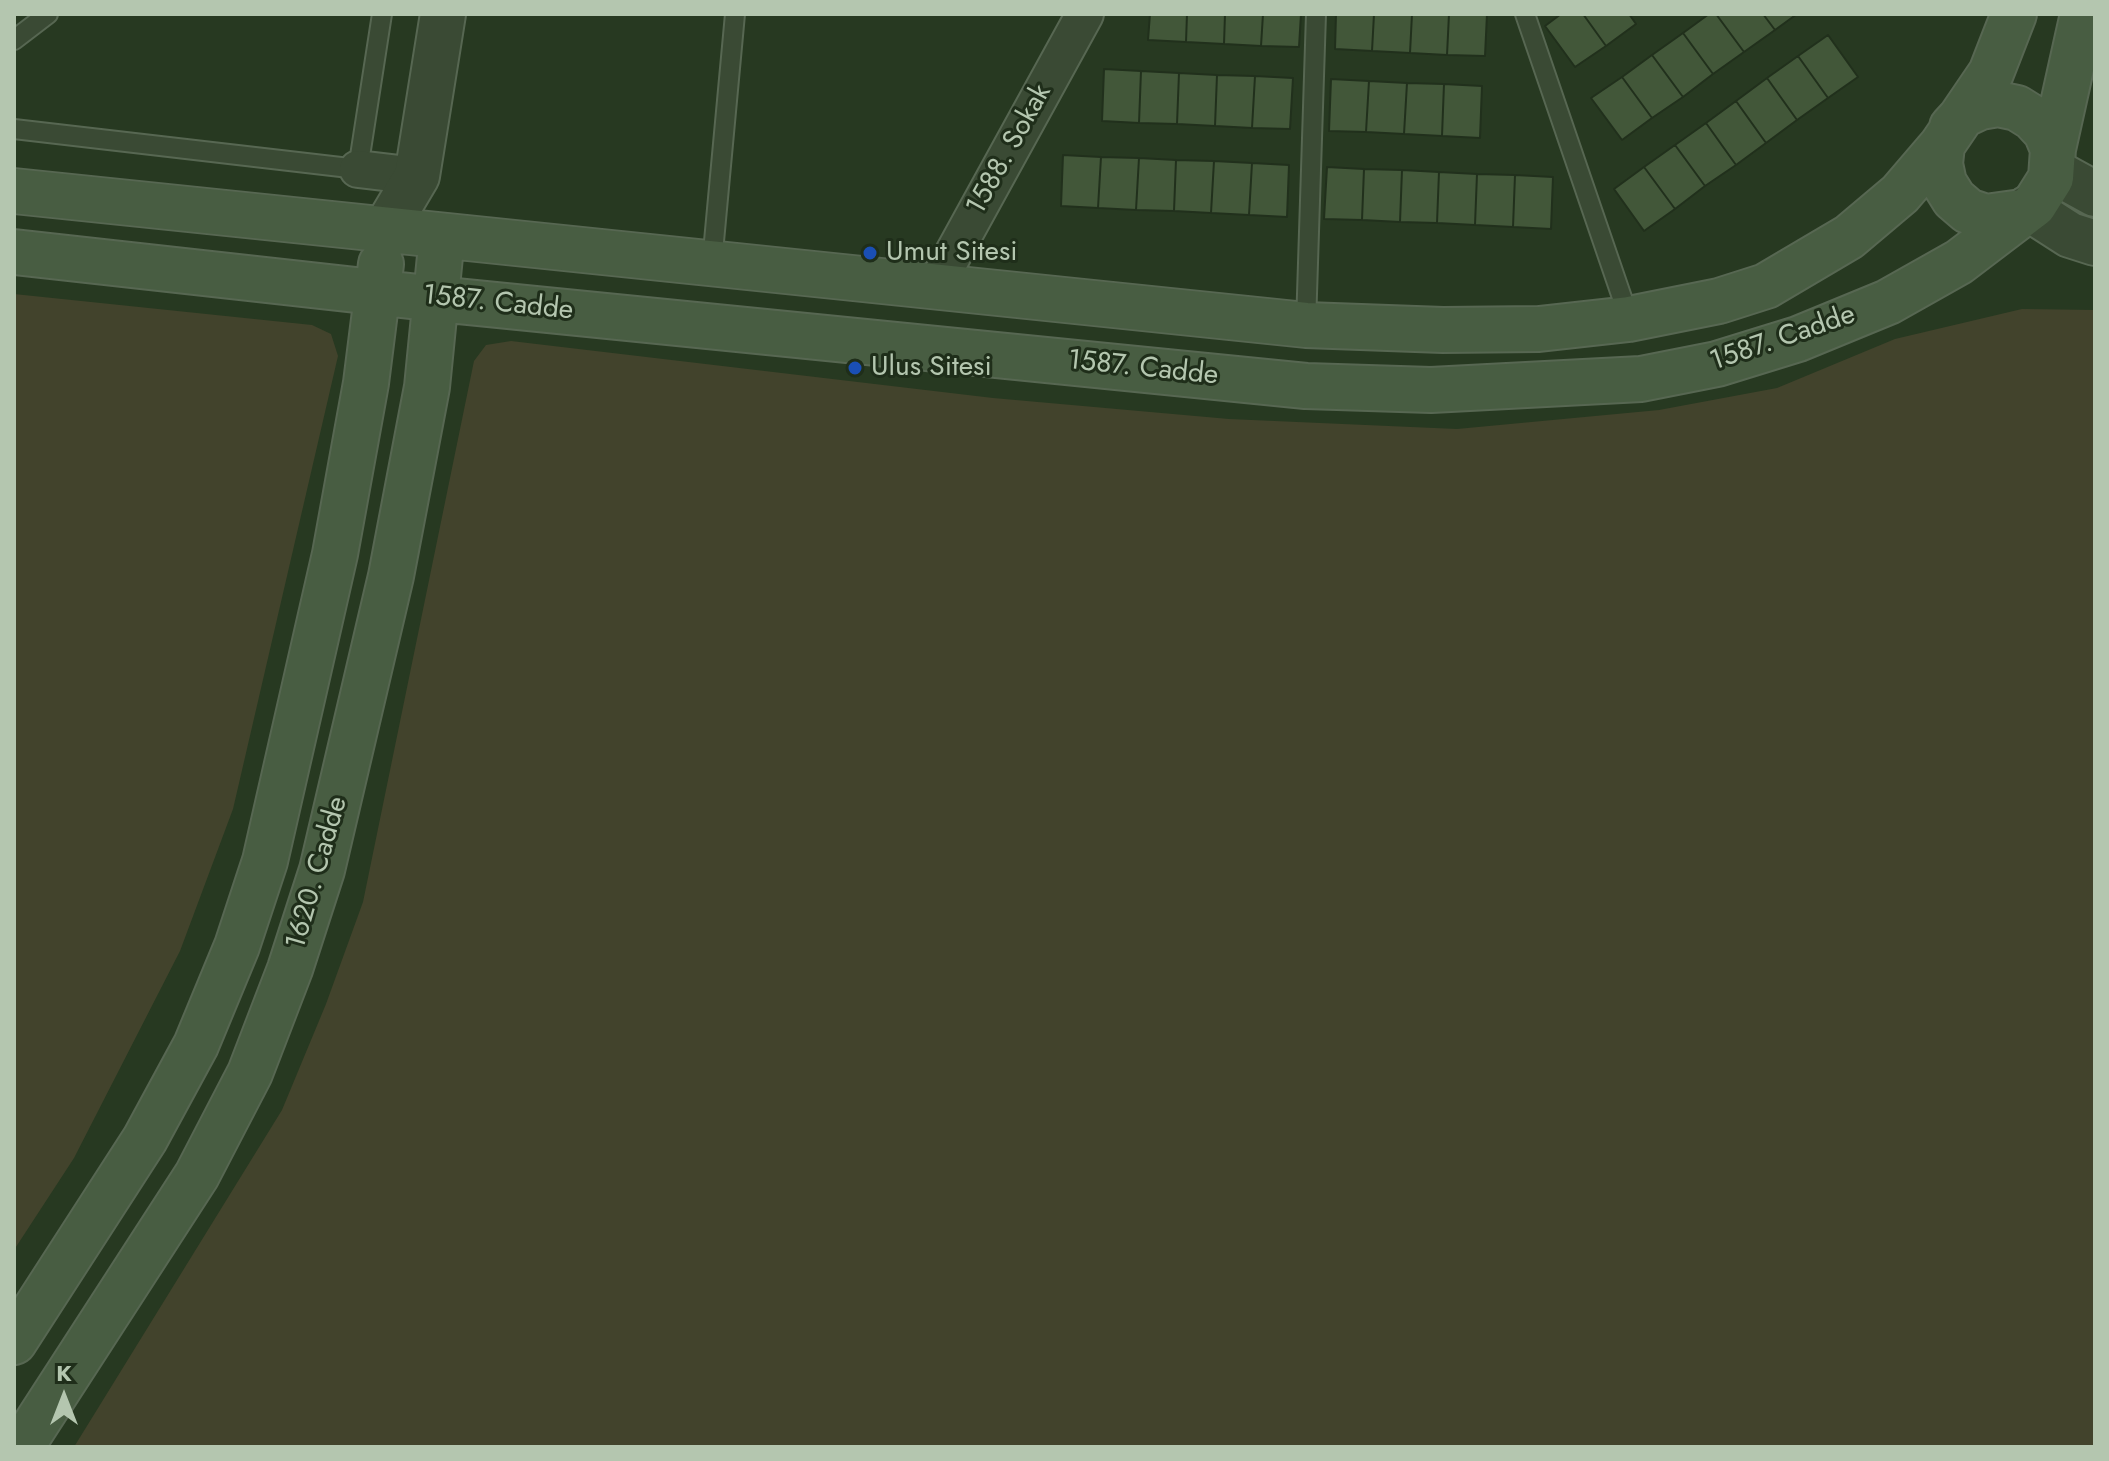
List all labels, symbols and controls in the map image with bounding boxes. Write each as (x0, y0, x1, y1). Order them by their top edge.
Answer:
street label: 1588. Sokak (960, 79, 1060, 221)
place label: Umut Sitesi (886, 236, 1018, 270)
marker: Umut Sitesi (861, 244, 879, 262)
street label: 1587. Cadde (421, 279, 575, 329)
street label: 1587. Cadde (1706, 299, 1860, 379)
street label: 1587. Cadde (1066, 344, 1220, 394)
place label: Ulus Sitesi (871, 351, 992, 385)
marker: Ulus Sitesi (846, 359, 864, 377)
street label: 1620. Cadde (280, 793, 356, 953)
north arrow (24, 1357, 104, 1437)
text: K (56, 1357, 72, 1389)

